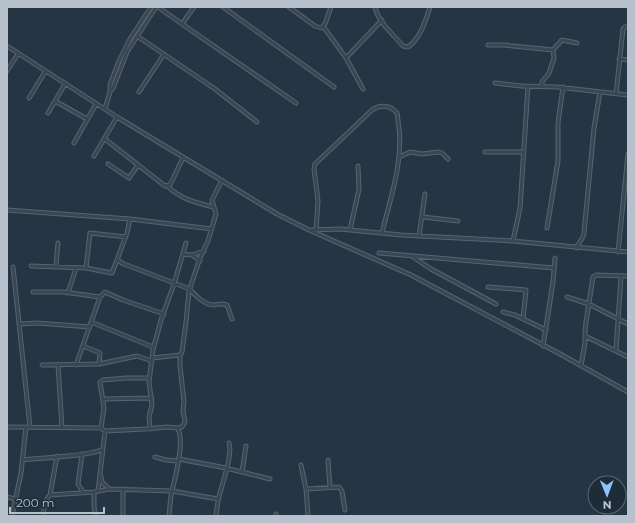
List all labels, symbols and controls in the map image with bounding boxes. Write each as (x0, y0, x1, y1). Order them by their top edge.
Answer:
north arrow (587, 475, 627, 515)
scale bar (10, 489, 104, 515)
text: 200 m (16, 495, 55, 510)
text: N (603, 498, 612, 512)

